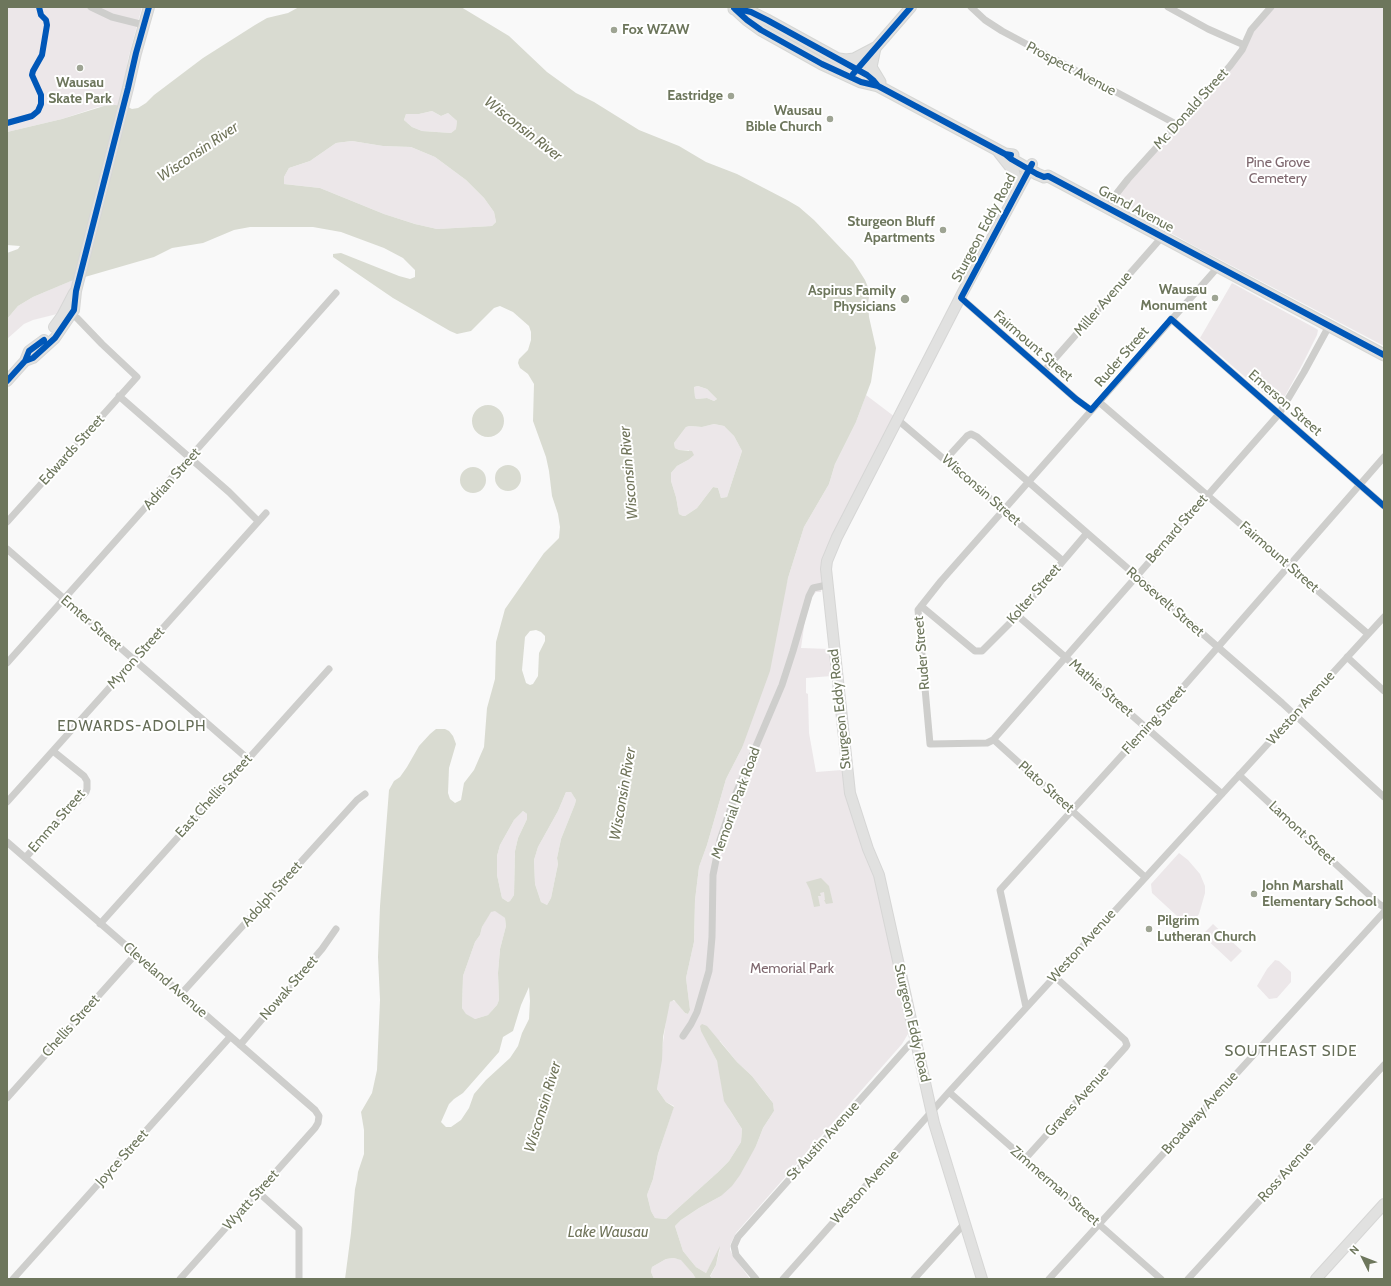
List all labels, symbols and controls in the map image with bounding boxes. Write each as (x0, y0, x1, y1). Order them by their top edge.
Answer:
place label: Fox WZAW (622, 22, 690, 38)
marker: Fox WZAW (609, 25, 619, 35)
street label: Prospect Avenue (1023, 38, 1119, 100)
marker: Wausau Skate Park (75, 63, 85, 73)
street label: Mc Donald Street (1150, 65, 1232, 153)
place label: Wausau Skate Park (48, 75, 112, 108)
place label: Eastridge (667, 88, 723, 104)
marker: Eastridge (726, 91, 736, 101)
water label: Wisconsin River (481, 93, 565, 165)
place label: Wausau Bible Church (746, 103, 822, 136)
marker: Wausau Bible Church (825, 114, 835, 124)
water label: Wisconsin River (154, 118, 242, 186)
park label: Pine Grove Cemetery (1246, 155, 1310, 188)
street label: Sturgeon Eddy Road (948, 171, 1020, 285)
street label: Grand Avenue (1095, 182, 1177, 236)
place label: Sturgeon Bluff Apartments (847, 214, 935, 246)
marker: Sturgeon Bluff Apartments (938, 225, 948, 235)
street label: Miller Avenue (1070, 268, 1136, 340)
place label: Wausau Monument (1140, 282, 1207, 314)
place label: Aspirus Family Physicians (808, 283, 896, 316)
marker: Aspirus Family Physicians (899, 293, 911, 305)
marker: Wausau Monument (1210, 293, 1220, 303)
street label: Fairmount Street (990, 307, 1076, 385)
street label: Ruder Street (1091, 324, 1153, 390)
street label: Emerson Street (1245, 366, 1325, 440)
street label: Edwards Street (36, 411, 108, 489)
water label: Wisconsin River (616, 425, 642, 521)
street label: Adrian Street (140, 445, 204, 513)
street label: Wisconsin Street (938, 451, 1024, 529)
street label: Bernard Street (1143, 491, 1211, 567)
street label: Fairmount Street (1236, 518, 1322, 596)
street label: Kolter Street (1003, 561, 1065, 627)
street label: Roosevelt Street (1123, 564, 1207, 640)
street label: Emter Street (57, 592, 125, 654)
street label: Ruder Street (910, 615, 934, 691)
street label: Myron Street (104, 624, 168, 692)
street label: Sturgeon Eddy Road (825, 648, 855, 770)
street label: Mathie Street (1066, 656, 1136, 720)
street label: Weston Avenue (1264, 668, 1338, 748)
street label: Fleming Street (1119, 682, 1189, 758)
district label: EDWARDS-ADOLPH (57, 718, 207, 736)
street label: Memorial Park Road (708, 745, 764, 861)
water label: Wisconsin River (606, 746, 640, 842)
street label: East Chellis Street (172, 751, 256, 841)
street label: Plato Street (1015, 758, 1077, 816)
street label: Emma Street (25, 786, 89, 856)
street label: Lamont Street (1265, 798, 1339, 868)
street label: Adolph Street (238, 858, 306, 930)
place label: John Marshall Elementary School (1262, 878, 1377, 910)
marker: John Marshall Elementary School (1249, 889, 1259, 899)
street label: Weston Avenue (1045, 906, 1119, 986)
place label: Pilgrim Lutheran Church (1157, 913, 1256, 946)
marker: Pilgrim Lutheran Church (1144, 924, 1154, 934)
street label: Cleveland Avenue (119, 939, 211, 1021)
street label: Nowak Street (257, 952, 321, 1024)
park label: Memorial Park (750, 961, 834, 977)
street label: Sturgeon Eddy Road (890, 962, 934, 1084)
street label: Chellis Street (39, 991, 103, 1061)
district label: SOUTHEAST SIDE (1224, 1043, 1358, 1061)
water label: Wisconsin River (521, 1060, 565, 1154)
street label: Graves Avenue (1042, 1064, 1112, 1140)
street label: Broadway Avenue (1158, 1068, 1242, 1158)
street label: St Austin Avenue (783, 1098, 863, 1184)
street label: Joyce Street (92, 1126, 152, 1190)
street label: Ross Avenue (1255, 1139, 1317, 1205)
street label: Zimmerman Street (1007, 1143, 1103, 1229)
street label: Weston Avenue (828, 1147, 902, 1227)
street label: Wyatt Street (220, 1166, 282, 1234)
water label: Lake Wausau (568, 1224, 648, 1242)
north arrow (1343, 1238, 1383, 1278)
text: N (1346, 1242, 1362, 1258)

